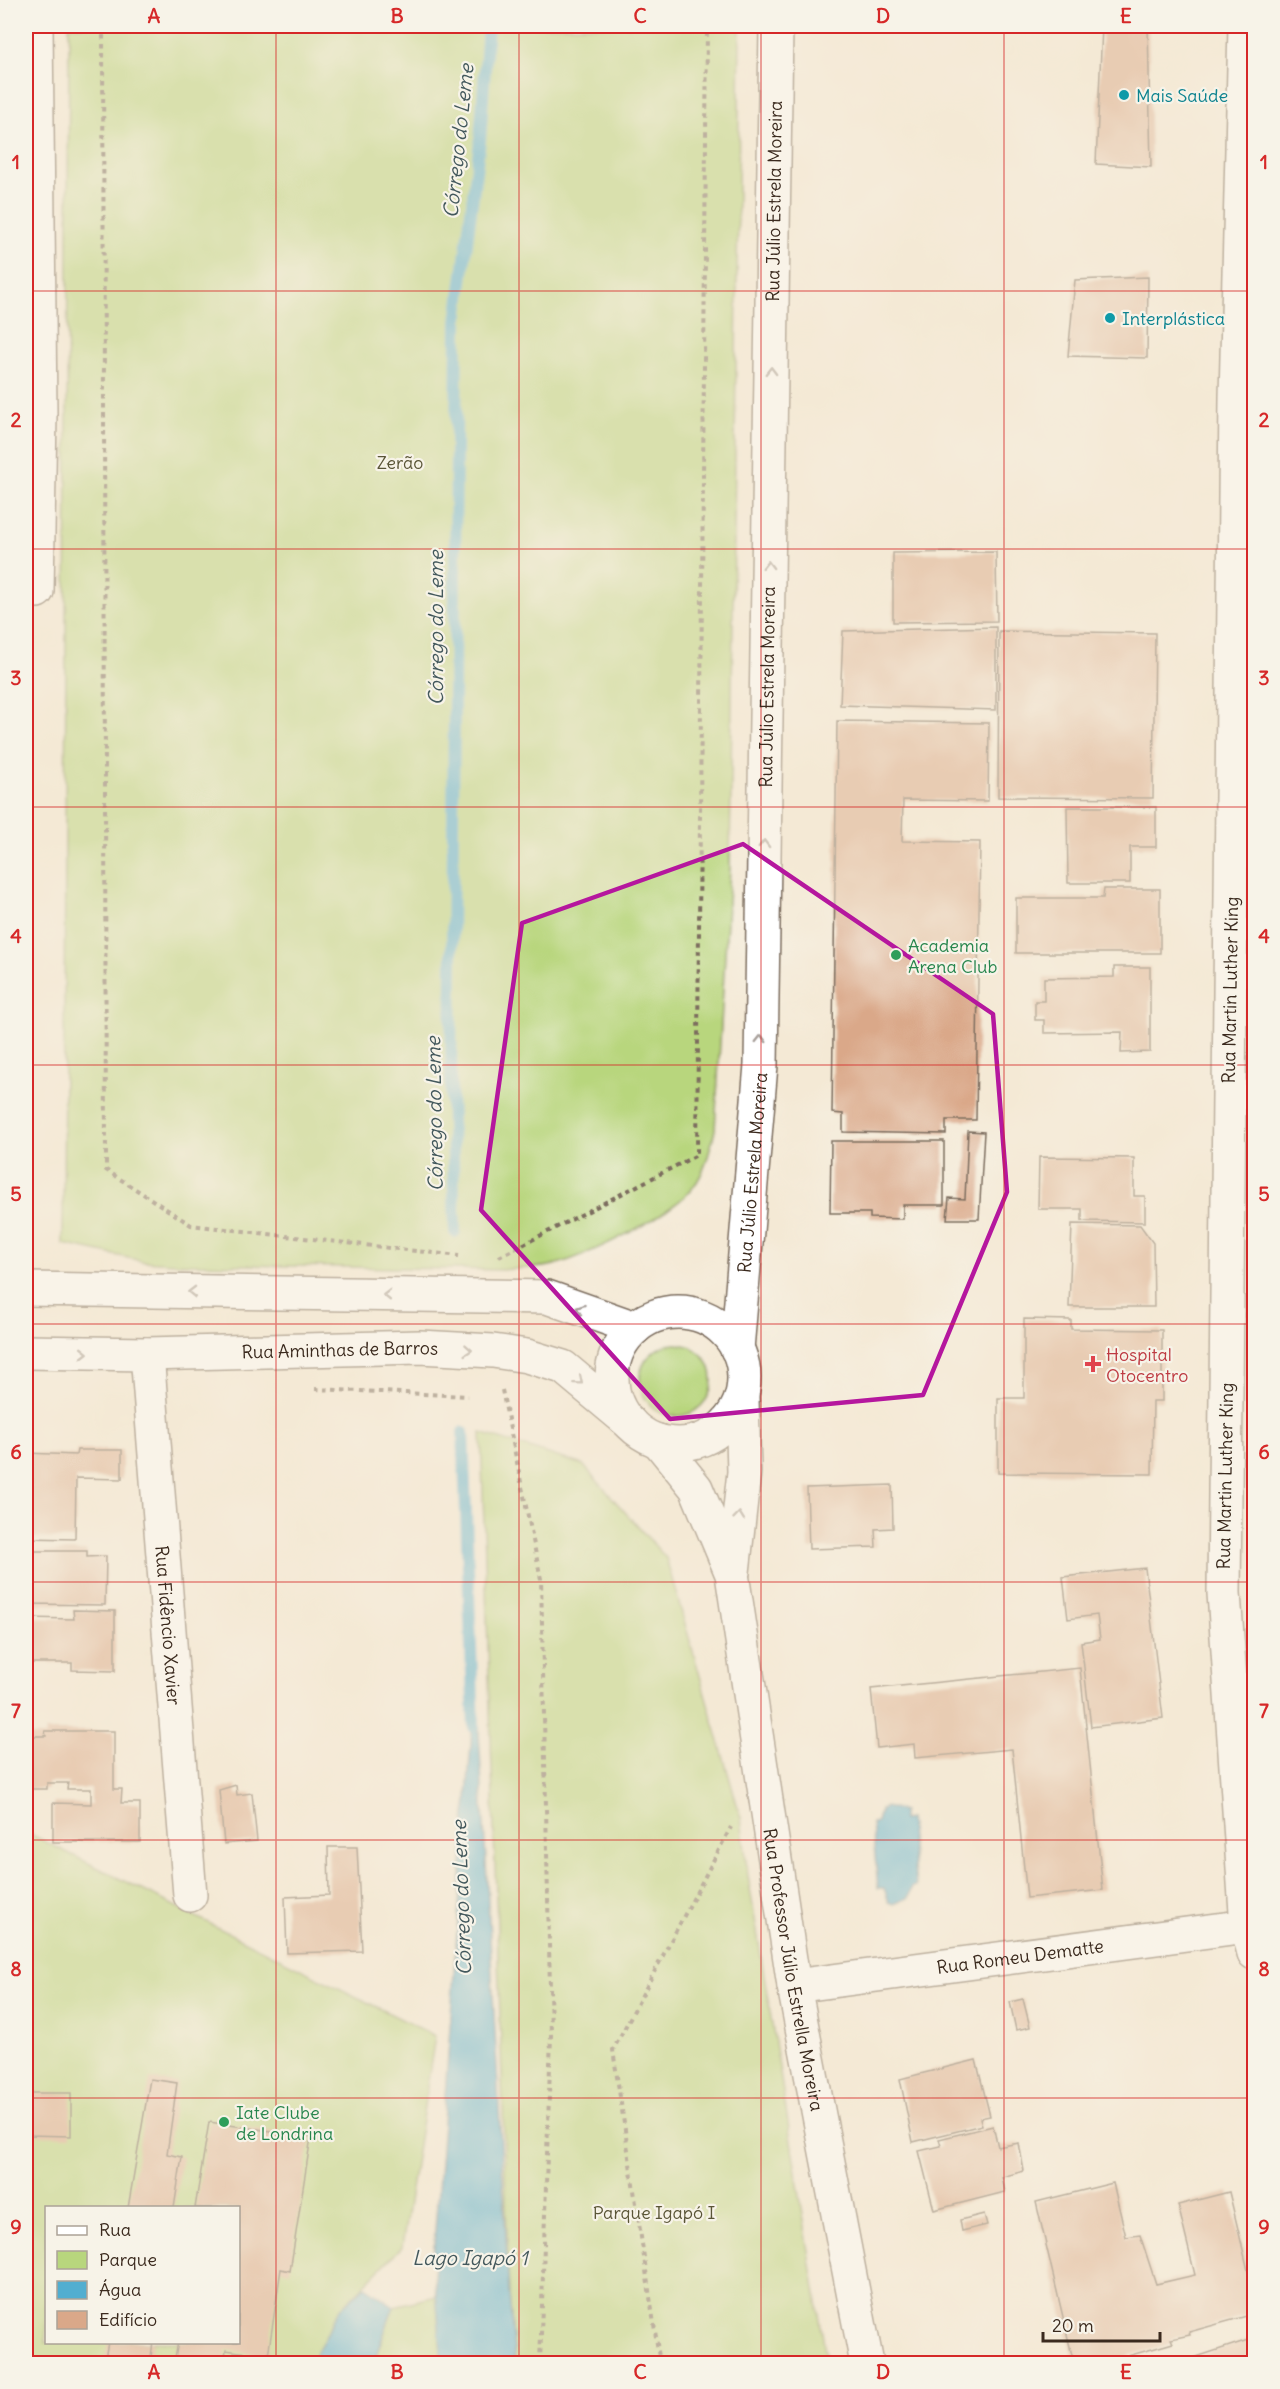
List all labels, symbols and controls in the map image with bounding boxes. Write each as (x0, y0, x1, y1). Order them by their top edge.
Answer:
text: A (148, 3, 161, 28)
text: B (390, 3, 404, 28)
text: C (633, 3, 647, 28)
text: D (876, 3, 890, 28)
text: E (1120, 3, 1132, 28)
water label: Córrego do Leme (437, 61, 479, 219)
place label: Mais Saúde (1136, 84, 1228, 107)
marker: Mais Saúde (1117, 88, 1131, 102)
street label: Rua Júlio Estrela Moreira (761, 100, 786, 302)
text: 1 (12, 149, 20, 174)
text: 1 (1260, 149, 1268, 174)
place label: Interplástica (1122, 307, 1225, 330)
marker: Interplástica (1103, 311, 1117, 325)
one-way arrow (765, 366, 777, 375)
text: 2 (11, 407, 22, 432)
text: 2 (1259, 407, 1270, 432)
park label: Zerão (377, 451, 423, 474)
water label: Córrego do Leme (423, 549, 448, 705)
one-way arrow (762, 561, 774, 570)
street label: Rua Júlio Estrela Moreira (754, 586, 779, 788)
text: 3 (10, 665, 22, 690)
text: 3 (1258, 665, 1270, 690)
one-way arrow (758, 840, 770, 849)
street label: Rua Martin Luther King (1217, 896, 1243, 1084)
text: 4 (10, 923, 22, 948)
text: 4 (1258, 923, 1270, 948)
place label: Academia Arena Club (908, 934, 997, 978)
marker: Academia Arena Club (889, 948, 903, 962)
water label: Córrego do Leme (420, 1035, 448, 1192)
one-way arrow (755, 1035, 768, 1044)
street label: Rua Júlio Estrela Moreira (732, 1071, 772, 1274)
text: 5 (10, 1181, 22, 1206)
text: 5 (1258, 1181, 1270, 1206)
one-way arrow (188, 1286, 197, 1298)
one-way arrow (383, 1289, 392, 1302)
one-way arrow (575, 1304, 586, 1316)
street label: Rua Aminthas de Barros (241, 1335, 439, 1363)
one-way arrow (463, 1343, 472, 1356)
place label: Hospital Otocentro (1106, 1343, 1188, 1387)
one-way arrow (79, 1346, 88, 1359)
marker: Hospital Otocentro (1084, 1355, 1102, 1373)
one-way arrow (572, 1374, 583, 1385)
street label: Rua Martin Luther King (1212, 1382, 1238, 1570)
text: 6 (10, 1439, 22, 1464)
text: 6 (1258, 1439, 1270, 1464)
one-way arrow (732, 1511, 745, 1520)
street label: Rua Fidêncio Xavier (151, 1544, 186, 1707)
text: 7 (11, 1698, 21, 1723)
text: 7 (1259, 1698, 1269, 1723)
water label: Córrego do Leme (446, 1819, 476, 1976)
street label: Rua Professor Júlio Estrella Moreira (759, 1826, 829, 2113)
street label: Rua Romeu Dematte (935, 1934, 1105, 1979)
text: 8 (10, 1956, 22, 1981)
text: 8 (1258, 1956, 1270, 1981)
place label: Iate Clube de Londrina (236, 2101, 333, 2145)
marker: Iate Clube de Londrina (217, 2115, 231, 2129)
park label: Parque Igapó I (593, 2201, 715, 2224)
legend (45, 2206, 240, 2344)
text: 9 (10, 2214, 22, 2239)
text: 9 (1258, 2214, 1270, 2239)
text: Rua (99, 2218, 131, 2241)
water label: Lago Igapó 1 (412, 2245, 530, 2270)
text: Parque (99, 2248, 157, 2271)
text: Água (99, 2278, 141, 2301)
scale bar (1043, 2305, 1160, 2343)
text: Edifício (99, 2308, 157, 2331)
text: 20 m (1052, 2314, 1094, 2337)
text: A (148, 2359, 161, 2384)
text: B (390, 2359, 404, 2384)
text: C (633, 2359, 647, 2384)
text: D (876, 2359, 890, 2384)
text: E (1120, 2359, 1132, 2384)

